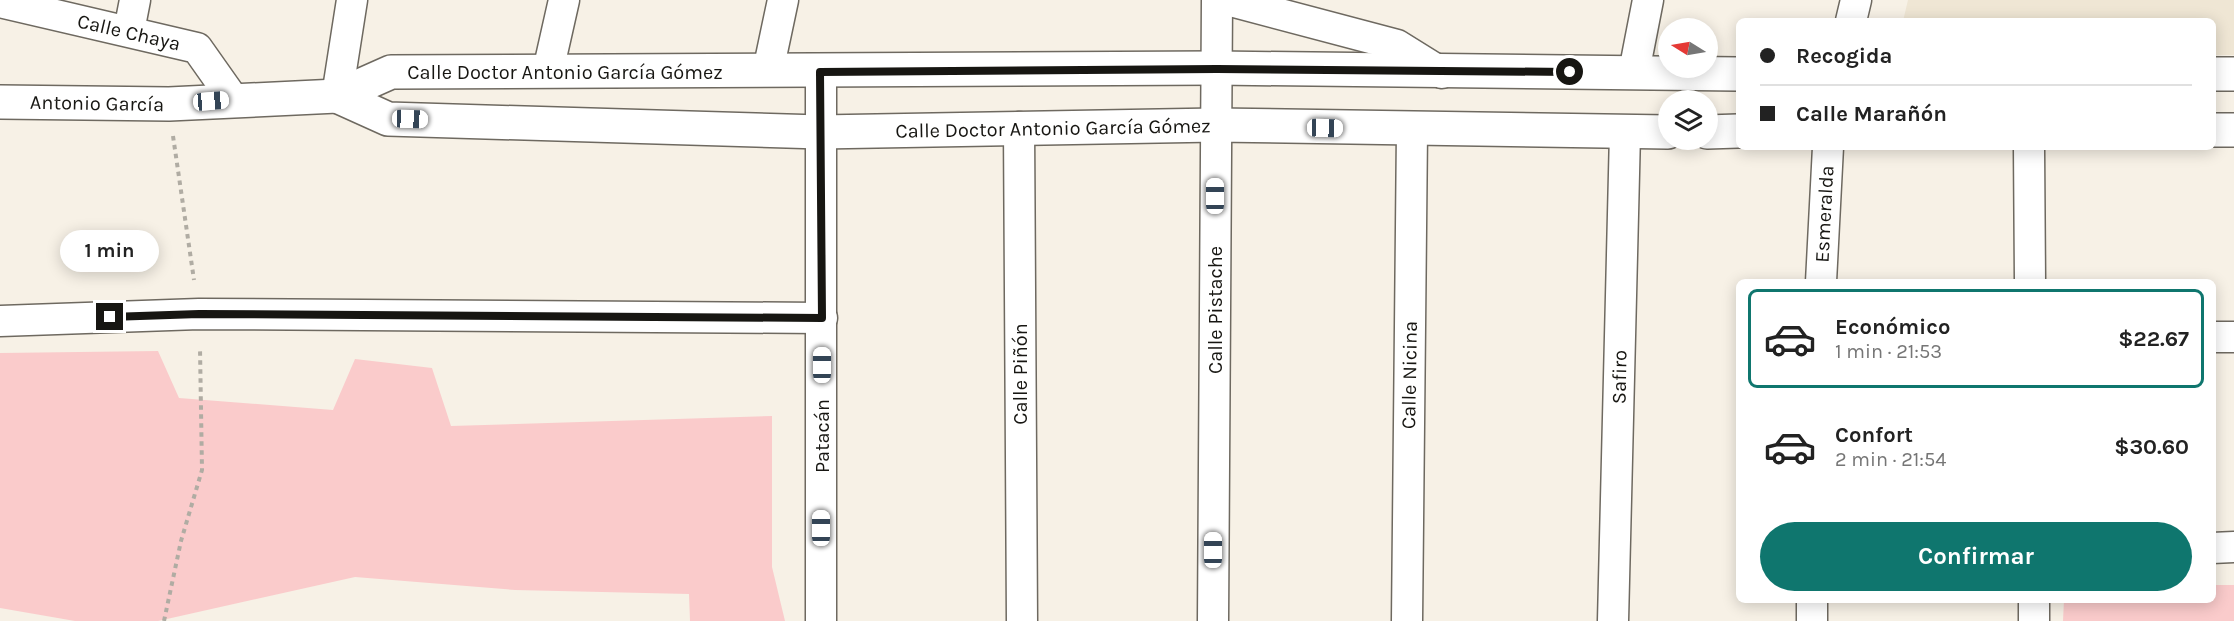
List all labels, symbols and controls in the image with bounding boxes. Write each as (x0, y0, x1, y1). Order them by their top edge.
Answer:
street label: Calle Chaya (75, 9, 183, 56)
north arrow (1658, 18, 1718, 78)
map controls (1658, 18, 1718, 150)
text: Recogida (1796, 43, 1892, 69)
route start (1556, 58, 1583, 85)
street label: Calle Doctor Antonio García Gómez (407, 61, 723, 84)
car (192, 90, 230, 112)
button: layers (1658, 90, 1718, 150)
street label: Antonio García (30, 91, 164, 116)
text: Calle Marañón (1796, 101, 1947, 127)
car (392, 109, 428, 129)
street label: Calle Doctor Antonio García Gómez (895, 114, 1211, 143)
car (1307, 119, 1343, 137)
street label: Esmeralda (1810, 165, 1839, 263)
car (1206, 178, 1224, 214)
callout: 1 min (60, 230, 160, 272)
text: 1 min (84, 239, 135, 262)
street label: Calle Pistache (1204, 246, 1227, 374)
route end (96, 303, 123, 330)
icon: car (1763, 312, 1817, 366)
text: Económico (1835, 314, 1950, 340)
street label: Calle Nicina (1397, 321, 1422, 429)
street label: Calle Piñón (1009, 323, 1032, 425)
text: $22.67 (2118, 326, 2189, 352)
text: 1 min · 21:53 (1835, 340, 1942, 363)
car (813, 347, 831, 383)
street label: Safiro (1608, 350, 1631, 404)
street label: Patacán (811, 399, 834, 473)
icon: car (1763, 420, 1817, 474)
text: Confort (1835, 422, 1913, 448)
text: $30.60 (2114, 434, 2189, 460)
text: 2 min · 21:54 (1835, 448, 1946, 471)
car (812, 510, 830, 546)
button: Confirmar (1760, 522, 2192, 591)
car (1204, 532, 1222, 568)

